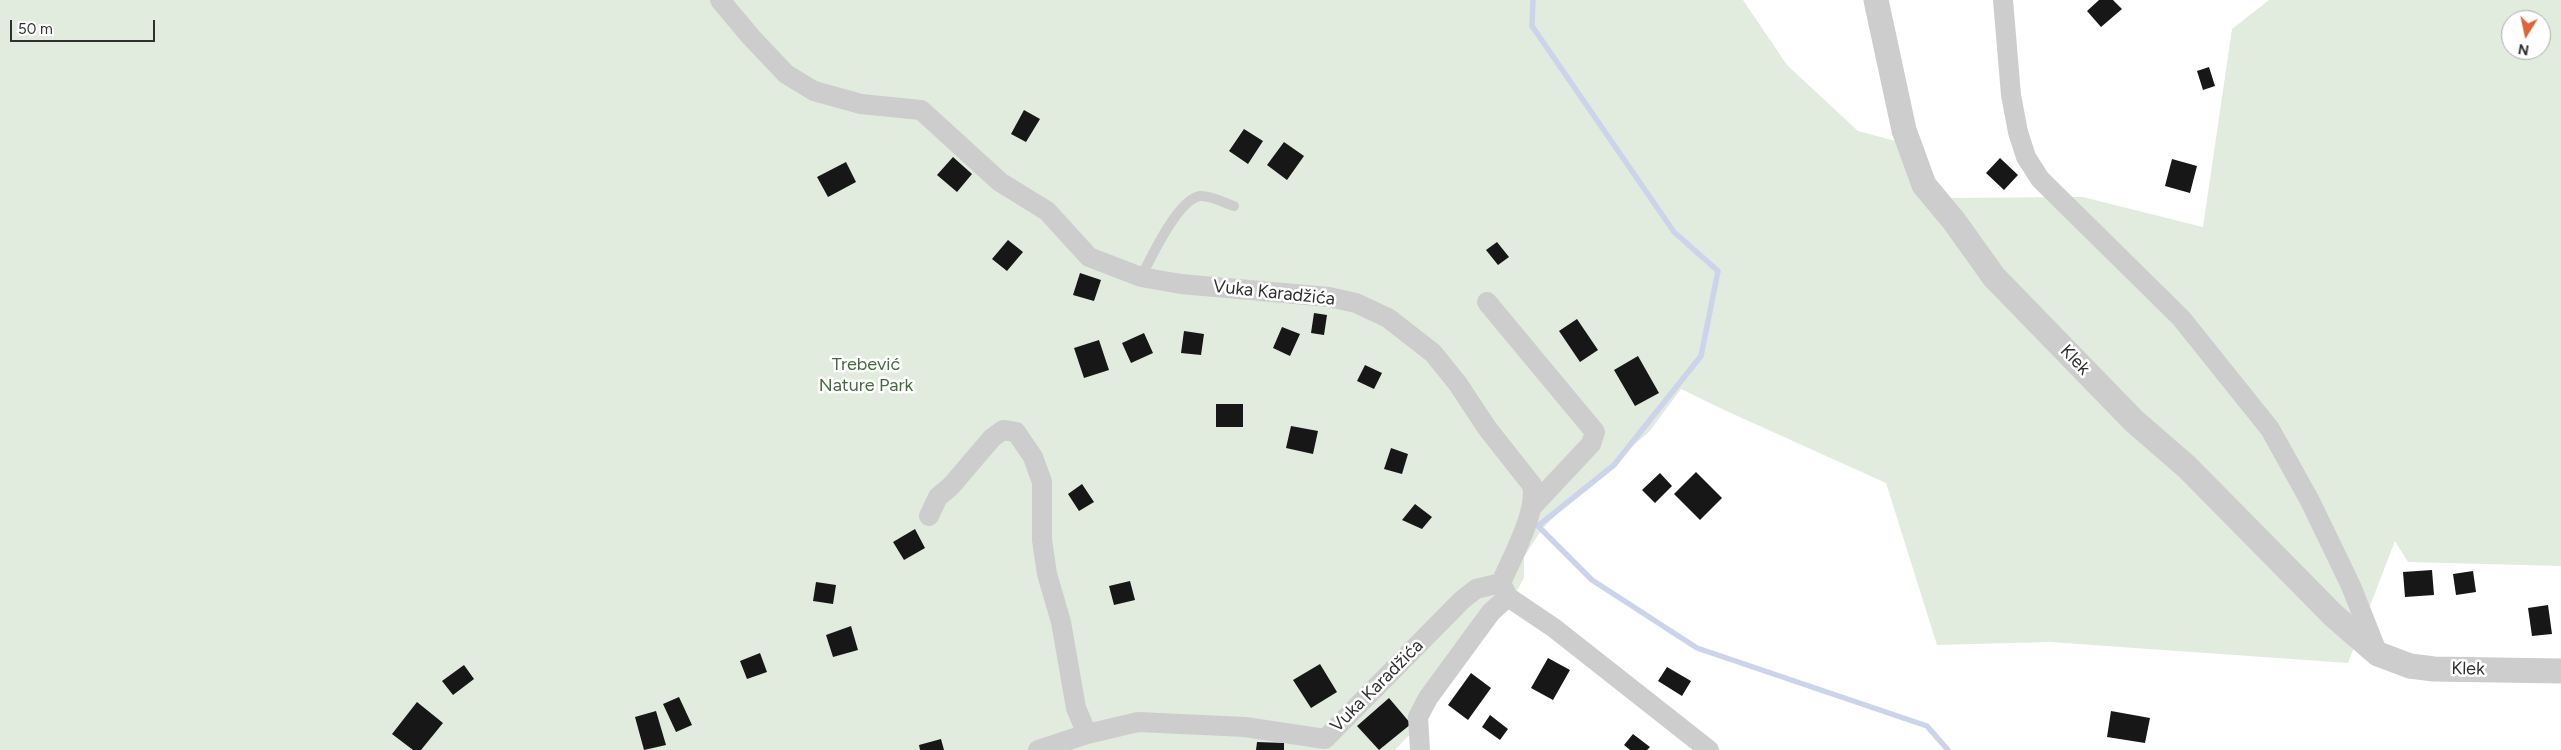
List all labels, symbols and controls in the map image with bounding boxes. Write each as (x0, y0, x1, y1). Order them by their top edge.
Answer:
scale bar (12, 10, 158, 42)
north arrow (2501, 10, 2551, 60)
text: 50 m (18, 20, 53, 38)
text: N (2517, 40, 2530, 59)
street label: Vuka Karadžića (1212, 276, 1336, 310)
street label: Klek (2056, 340, 2094, 380)
park label: Trebević Nature Park (819, 354, 913, 396)
street label: Vuka Karadžića (1326, 635, 1428, 737)
street label: Klek (2451, 658, 2485, 680)

